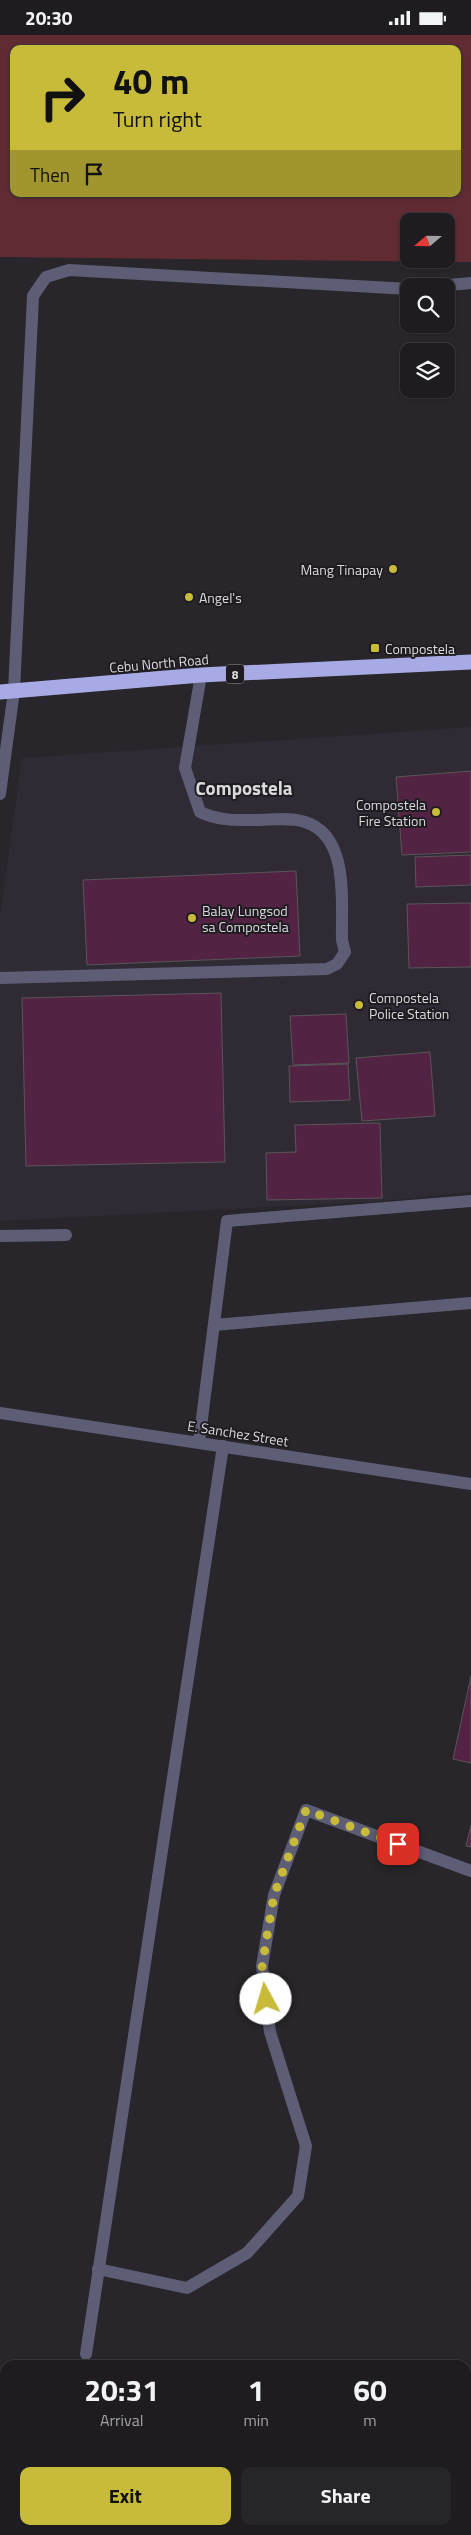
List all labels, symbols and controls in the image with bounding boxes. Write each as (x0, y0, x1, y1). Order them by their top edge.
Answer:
text: 20:30 (25, 3, 72, 32)
text: 40 m (113, 54, 189, 108)
icon: right (30, 65, 95, 130)
text: Turn right (113, 102, 202, 136)
text: Then (30, 160, 70, 189)
icon: arrive (80, 160, 108, 188)
north arrow (400, 213, 455, 267)
map controls (400, 213, 455, 398)
button: search (400, 278, 455, 333)
button: layers (400, 343, 455, 398)
place label: Mang Tinapay (300, 559, 383, 580)
marker: Mang Tinapay (387, 563, 399, 575)
place label: Angel's (199, 587, 242, 608)
marker: Angel's (183, 591, 195, 603)
place label: Compostela (385, 638, 455, 659)
marker: Compostela (369, 642, 381, 654)
street label: Cebu North Road (108, 648, 210, 678)
road number: 8 (226, 665, 244, 683)
district label: Compostela (195, 773, 293, 802)
place label: Compostela Fire Station (356, 794, 426, 831)
marker: Compostela Fire Station (430, 806, 442, 818)
place label: Balay Lungsod sa Compostela (202, 900, 289, 937)
marker: Balay Lungsod sa Compostela (186, 912, 198, 924)
place label: Compostela Police Station (369, 987, 449, 1024)
marker: Compostela Police Station (353, 999, 365, 1011)
street label: E. Sanchez Street (186, 1415, 290, 1451)
pin (377, 1823, 419, 1865)
icon: arrive (384, 1830, 412, 1858)
position arrow (239, 1972, 291, 2024)
text: 20:31 (84, 2367, 159, 2413)
text: 1 (248, 2367, 265, 2413)
text: 60 (353, 2367, 387, 2413)
text: Arrival (100, 2408, 143, 2432)
text: min (243, 2408, 269, 2432)
text: m (363, 2408, 377, 2432)
button: Exit (20, 2467, 231, 2525)
button: Share (241, 2467, 451, 2525)

